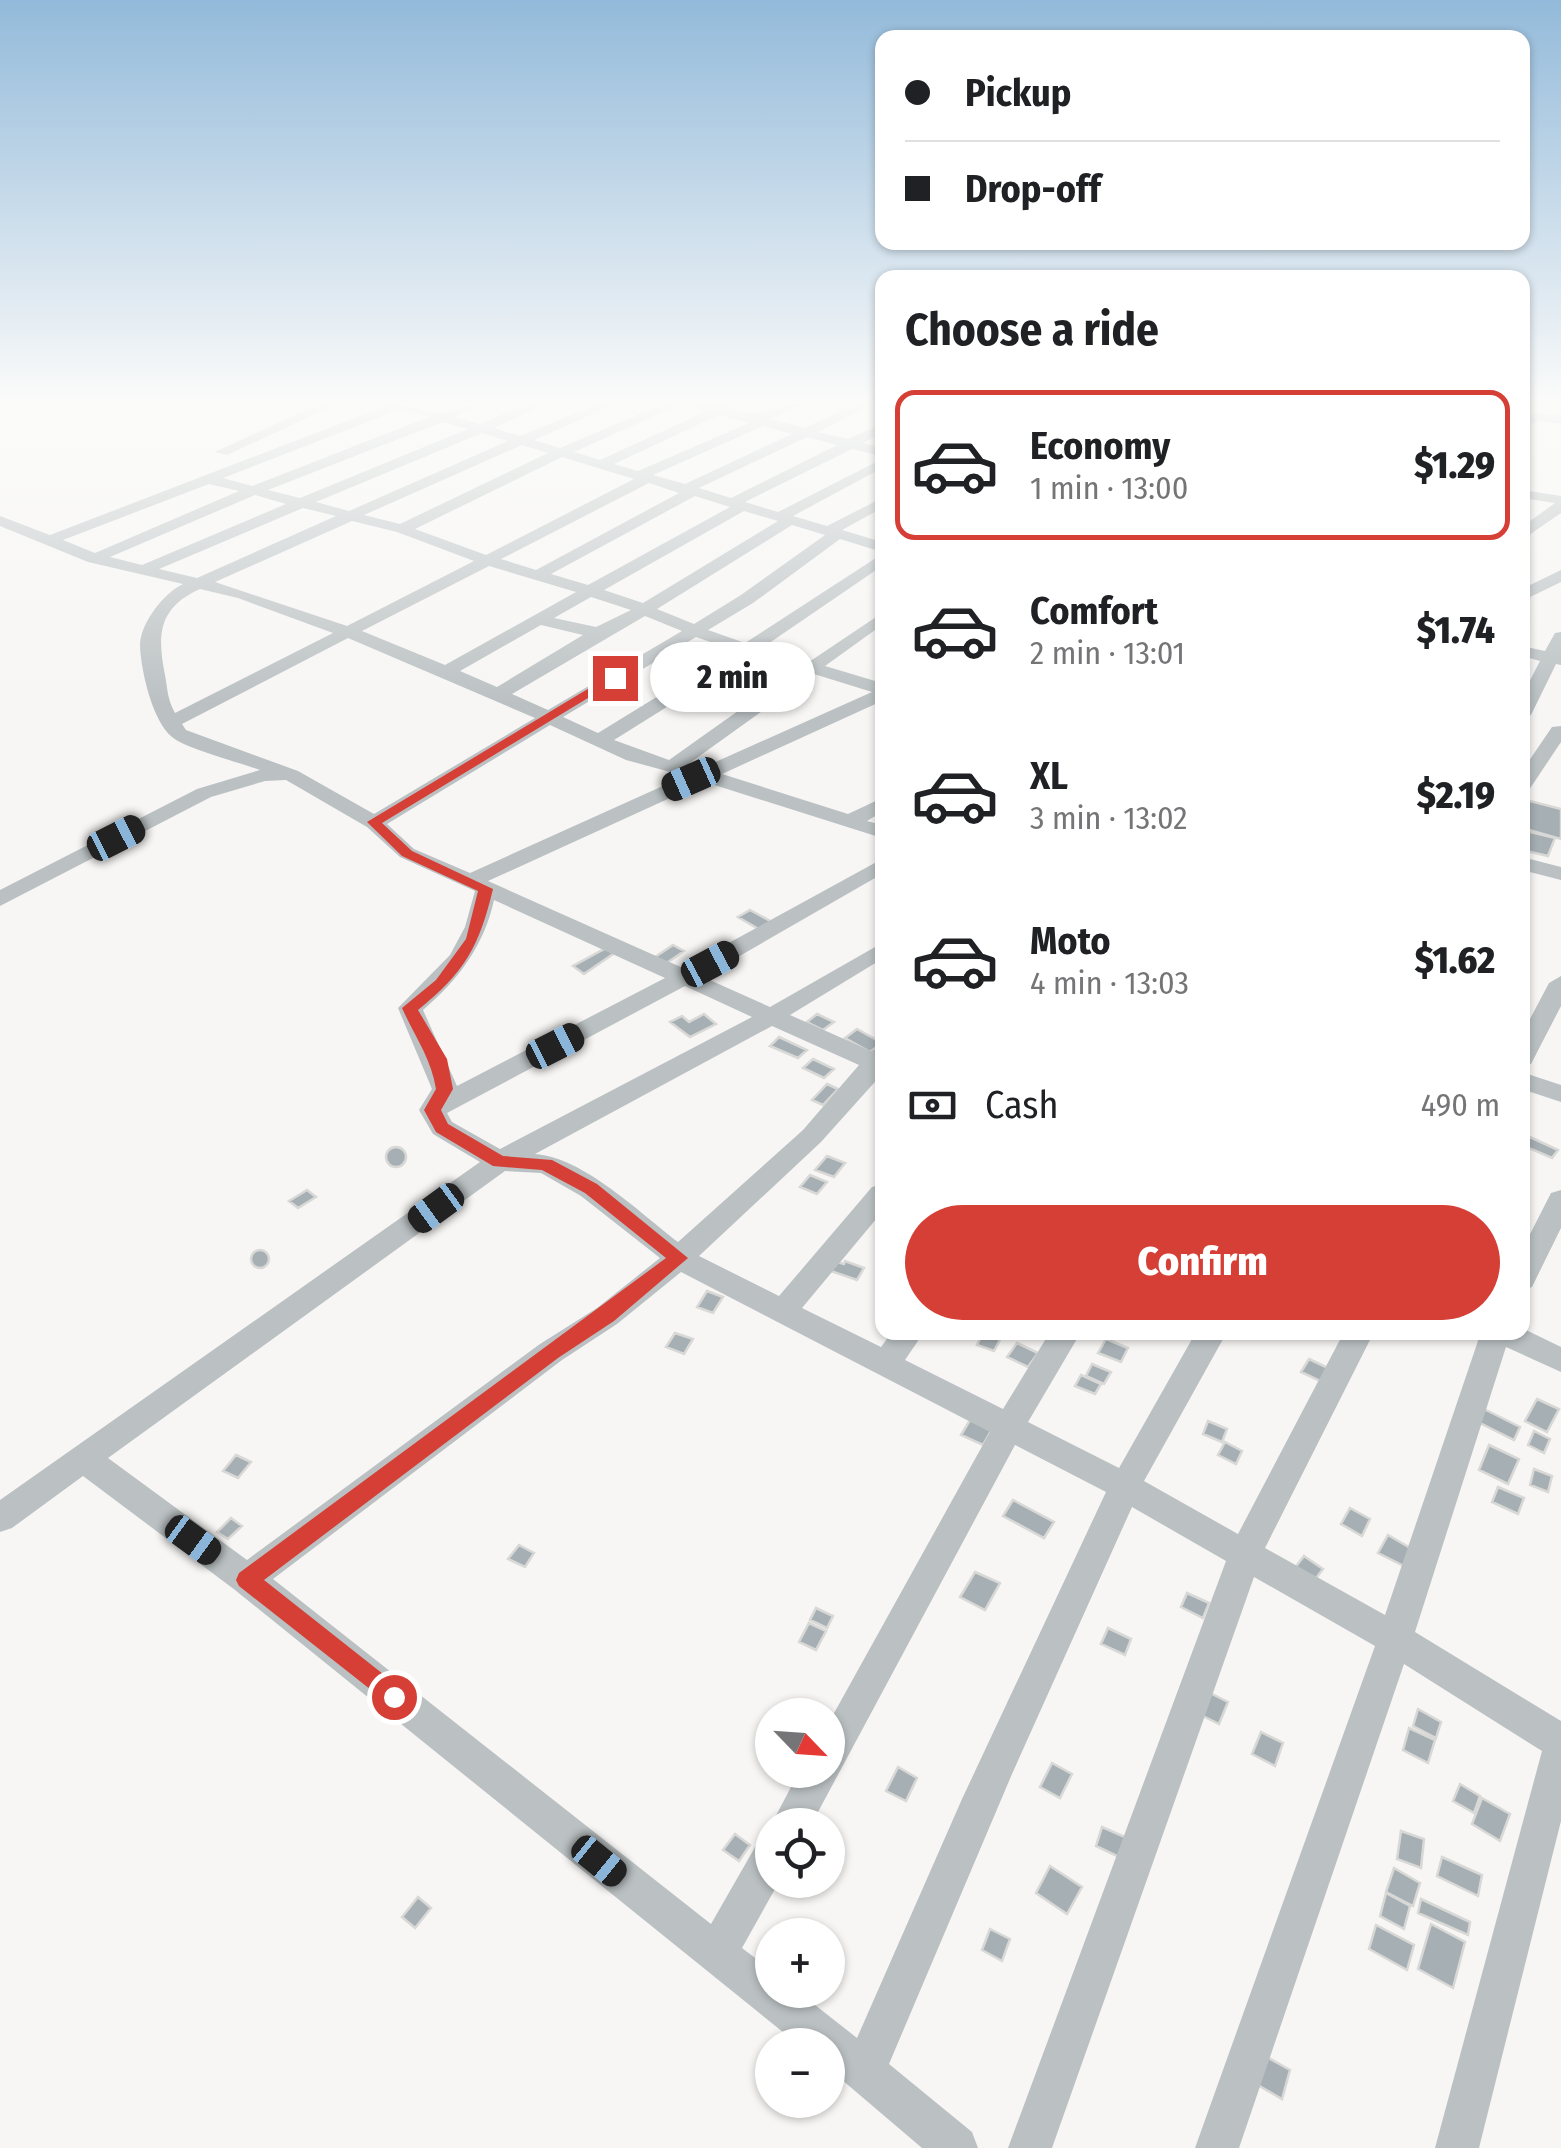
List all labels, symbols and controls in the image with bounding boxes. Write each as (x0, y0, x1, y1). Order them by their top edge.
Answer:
text: Pickup (965, 70, 1071, 116)
text: Drop-off (965, 166, 1101, 212)
text: Choose a ride (905, 303, 1159, 357)
icon: car (910, 420, 1000, 510)
text: Economy (1030, 423, 1170, 469)
text: $1.29 (1414, 442, 1495, 488)
text: 1 min · 13:00 (1030, 469, 1188, 507)
icon: car (910, 585, 1000, 675)
text: Comfort (1030, 588, 1158, 634)
text: $1.74 (1417, 607, 1495, 653)
text: 2 min · 13:01 (1030, 634, 1185, 672)
callout: 2 min (650, 643, 815, 713)
route end (593, 656, 638, 701)
text: 2 min (697, 658, 768, 696)
icon: car (910, 750, 1000, 840)
car (657, 753, 725, 805)
text: XL (1030, 753, 1068, 799)
text: $2.19 (1417, 772, 1495, 818)
text: 3 min · 13:02 (1030, 799, 1187, 837)
car (82, 811, 150, 865)
icon: car (910, 915, 1000, 1005)
text: Moto (1030, 918, 1111, 964)
car (676, 937, 744, 991)
text: $1.62 (1415, 937, 1495, 983)
text: 4 min · 13:03 (1030, 964, 1189, 1002)
car (521, 1019, 589, 1073)
icon: cash (905, 1078, 960, 1133)
text: Cash (985, 1082, 1059, 1128)
text: 490 m (1421, 1086, 1500, 1124)
car (403, 1178, 469, 1238)
button: Confirm (905, 1205, 1500, 1320)
car (160, 1510, 226, 1570)
route start (372, 1675, 417, 1720)
north arrow (755, 1698, 845, 1788)
map controls (755, 1698, 845, 2118)
button: locate (755, 1808, 845, 1898)
car (566, 1830, 632, 1892)
button: + (755, 1918, 845, 2008)
button: − (755, 2028, 845, 2118)

